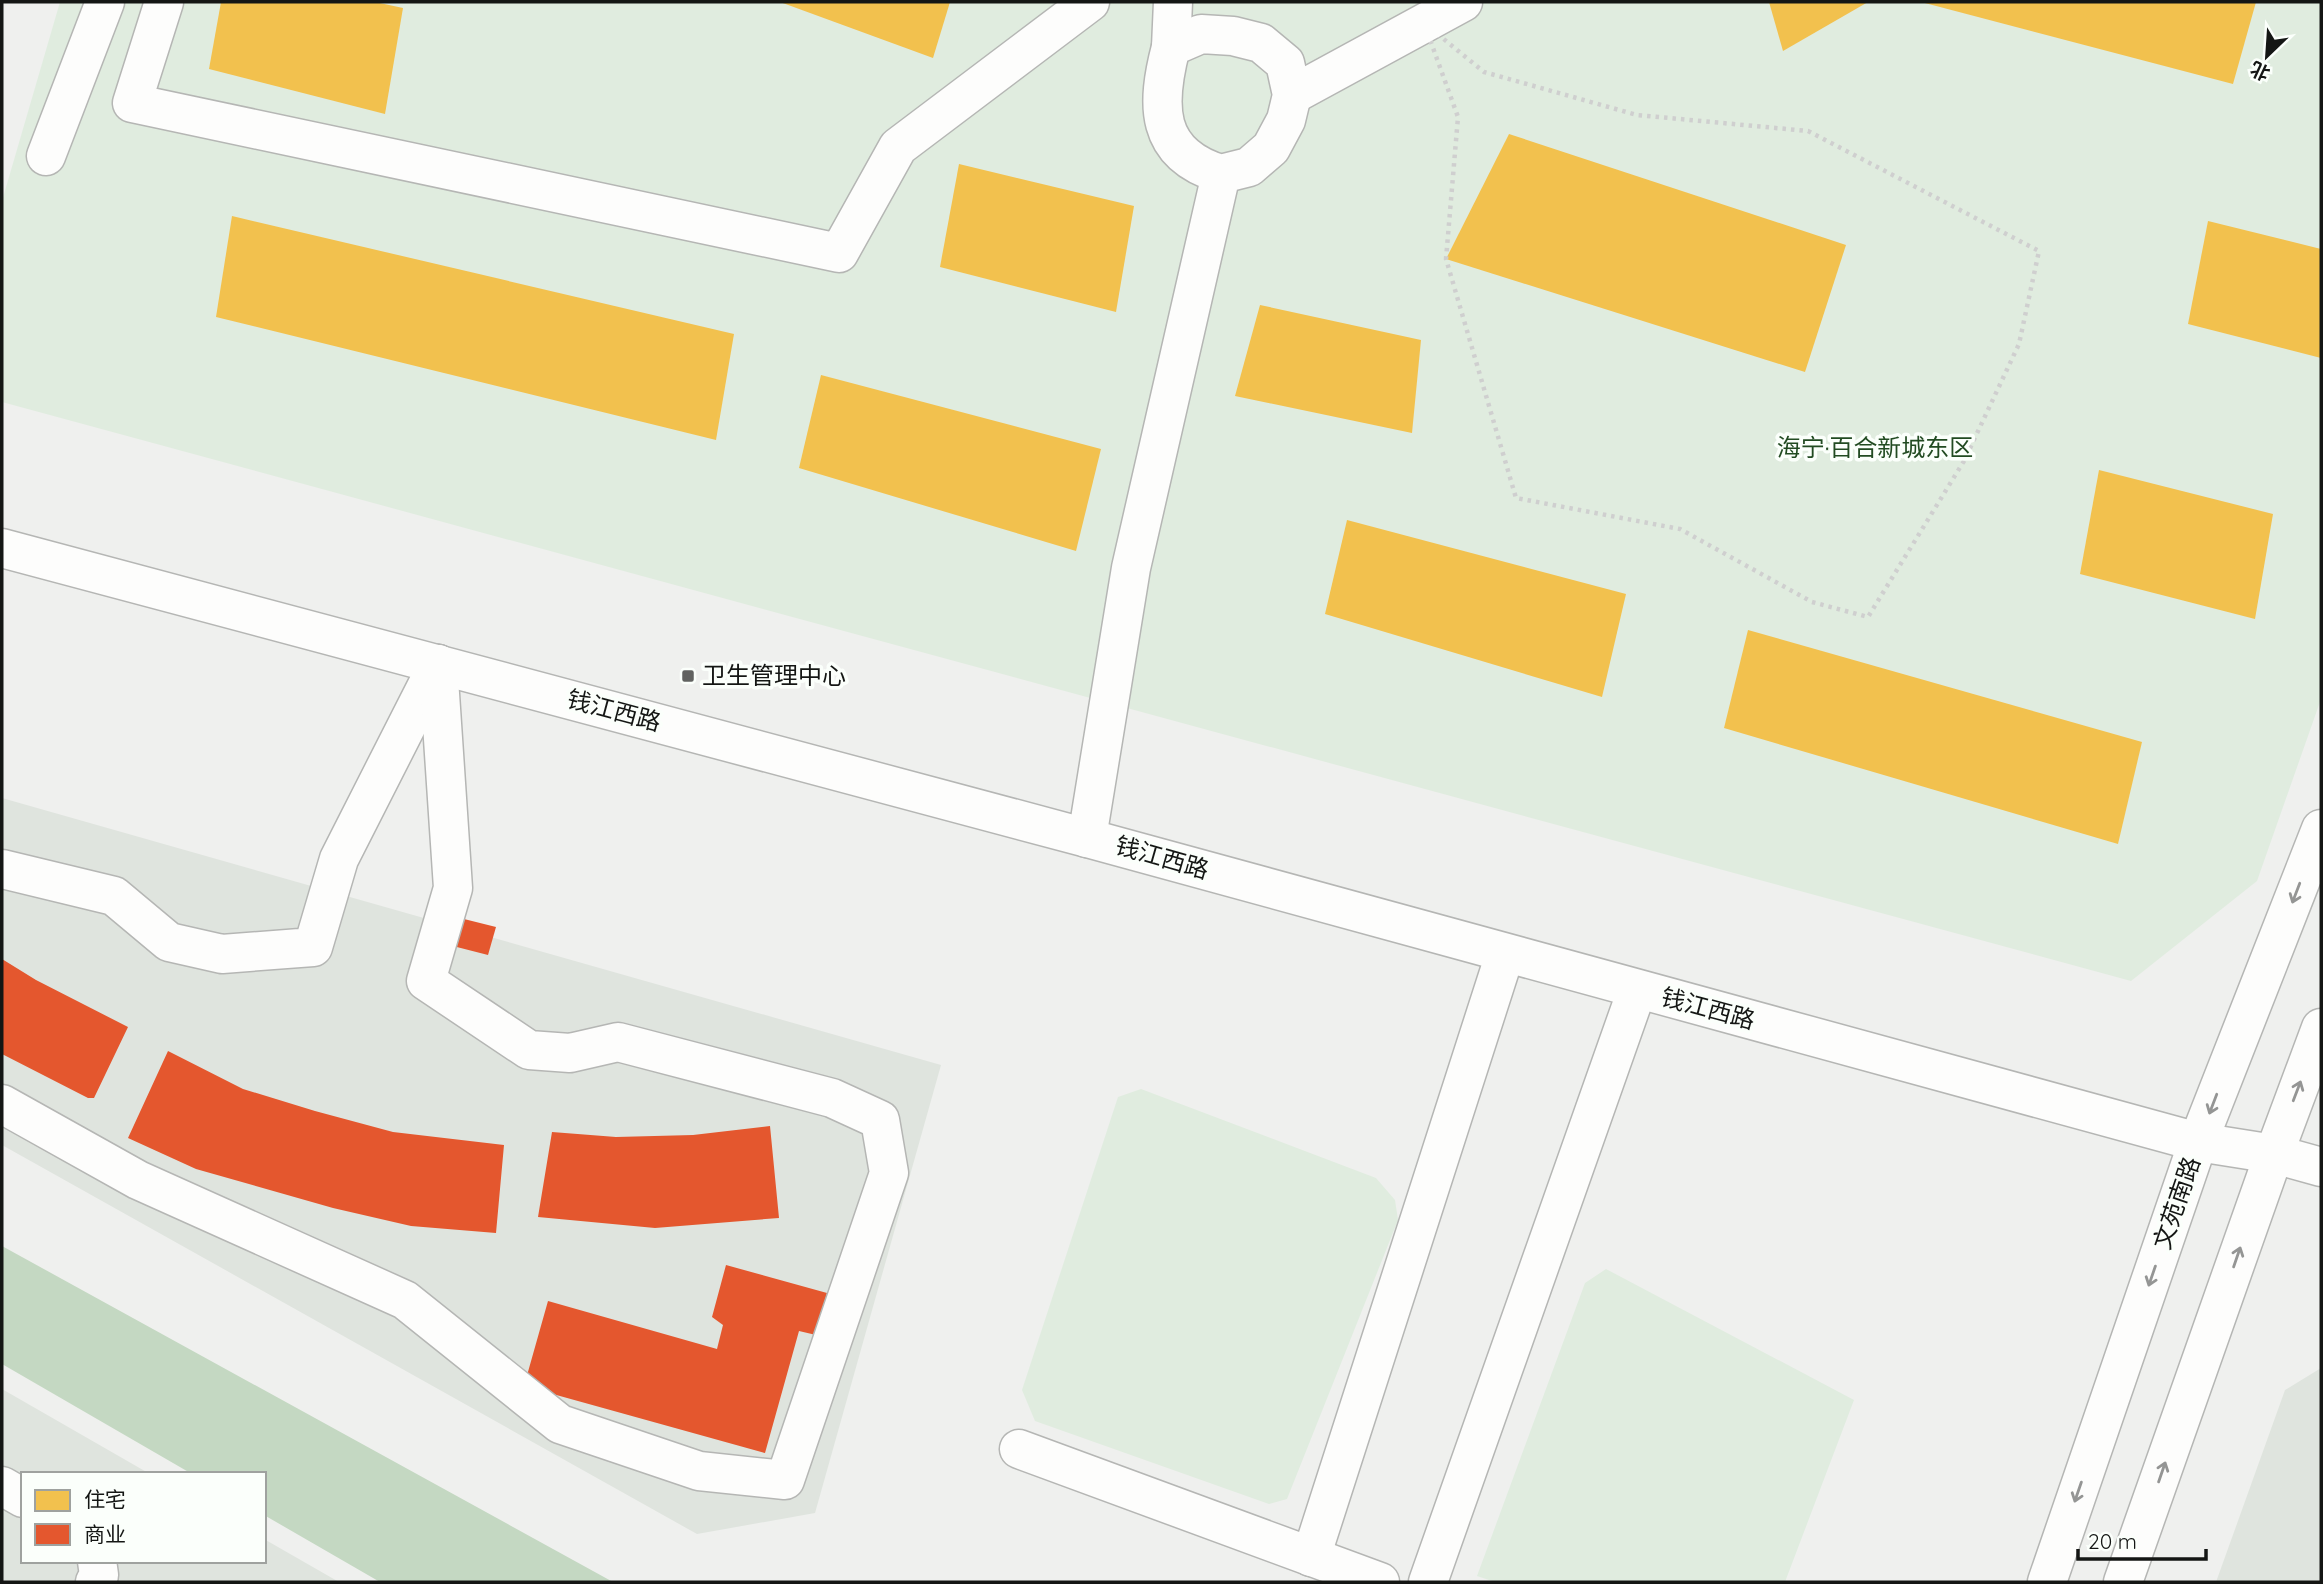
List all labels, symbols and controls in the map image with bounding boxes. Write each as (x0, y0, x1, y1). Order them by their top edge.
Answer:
north arrow (2232, 21, 2302, 91)
text: 北 (2246, 57, 2274, 86)
park label: 海宁·百合新城东区 (1777, 432, 1973, 462)
place label: 卫生管理中心 (702, 660, 846, 690)
marker: 卫生管理中心 (680, 668, 696, 684)
street label: 钱江西路 (564, 683, 665, 737)
street label: 钱江西路 (1112, 829, 1213, 885)
one-way arrow (2289, 881, 2302, 903)
street label: 钱江西路 (1658, 981, 1759, 1035)
one-way arrow (2292, 1081, 2305, 1103)
one-way arrow (2206, 1093, 2219, 1115)
street label: 文苑南路 (2146, 1152, 2206, 1253)
one-way arrow (2232, 1246, 2244, 1268)
one-way arrow (2145, 1265, 2157, 1287)
one-way arrow (2157, 1461, 2169, 1483)
legend (21, 1472, 266, 1563)
one-way arrow (2071, 1480, 2083, 1502)
text: 住宅 (84, 1486, 126, 1512)
scale bar (2078, 1518, 2206, 1562)
text: 商业 (84, 1521, 126, 1547)
text: 20 m (2088, 1528, 2137, 1554)

